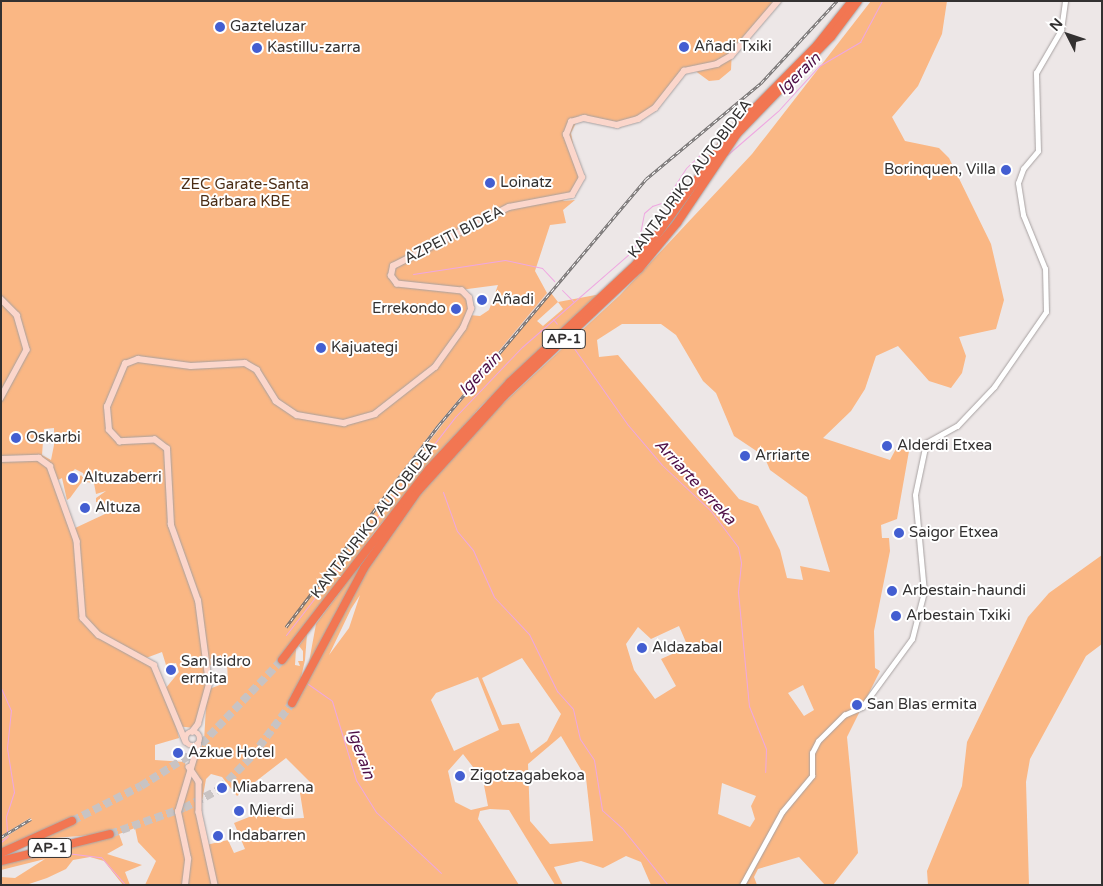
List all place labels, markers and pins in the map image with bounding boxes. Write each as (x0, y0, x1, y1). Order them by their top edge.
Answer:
place label: Gazteluzar (230, 18, 306, 36)
marker: Gazteluzar (214, 21, 226, 33)
place label: Añadi Txiki (694, 38, 772, 56)
place label: Kastillu-zarra (267, 39, 361, 57)
marker: Añadi Txiki (678, 41, 690, 53)
marker: Kastillu-zarra (251, 42, 263, 54)
place label: Borinquen, Villa (884, 161, 996, 179)
marker: Borinquen, Villa (1000, 164, 1012, 176)
place label: Loinatz (500, 174, 552, 192)
marker: Loinatz (484, 177, 496, 189)
place label: Añadi (492, 291, 534, 309)
marker: Añadi (476, 294, 488, 306)
place label: Errekondo (372, 300, 446, 318)
marker: Errekondo (450, 303, 462, 315)
place label: Kajuategi (331, 339, 398, 357)
marker: Kajuategi (315, 342, 327, 354)
place label: Oskarbi (26, 429, 81, 447)
marker: Oskarbi (10, 432, 22, 444)
place label: Alderdi Etxea (897, 437, 992, 455)
marker: Alderdi Etxea (881, 440, 893, 452)
place label: Arriarte (755, 447, 810, 465)
marker: Arriarte (739, 450, 751, 462)
place label: Altuzaberri (83, 469, 162, 487)
marker: Altuzaberri (67, 472, 79, 484)
place label: Altuza (95, 499, 141, 517)
marker: Altuza (79, 502, 91, 514)
place label: Saigor Etxea (909, 524, 999, 542)
marker: Saigor Etxea (893, 527, 905, 539)
place label: Arbestain-haundi (902, 582, 1026, 600)
marker: Arbestain-haundi (886, 585, 898, 597)
place label: Arbestain Txiki (906, 607, 1011, 625)
marker: Arbestain Txiki (890, 610, 902, 622)
place label: Aldazabal (652, 639, 722, 657)
marker: Aldazabal (636, 642, 648, 654)
place label: San Isidro ermita (181, 652, 251, 687)
marker: San Isidro ermita (165, 664, 177, 676)
place label: San Blas ermita (867, 696, 977, 714)
marker: San Blas ermita (851, 699, 863, 711)
place label: Azkue Hotel (188, 744, 274, 762)
marker: Azkue Hotel (172, 747, 184, 759)
place label: Zigotzagabekoa (470, 767, 585, 785)
marker: Zigotzagabekoa (454, 770, 466, 782)
place label: Miabarrena (232, 779, 314, 797)
marker: Miabarrena (216, 782, 228, 794)
place label: Mierdi (249, 802, 294, 820)
marker: Mierdi (233, 805, 245, 817)
place label: Indabarren (228, 827, 306, 845)
marker: Indabarren (212, 830, 224, 842)

